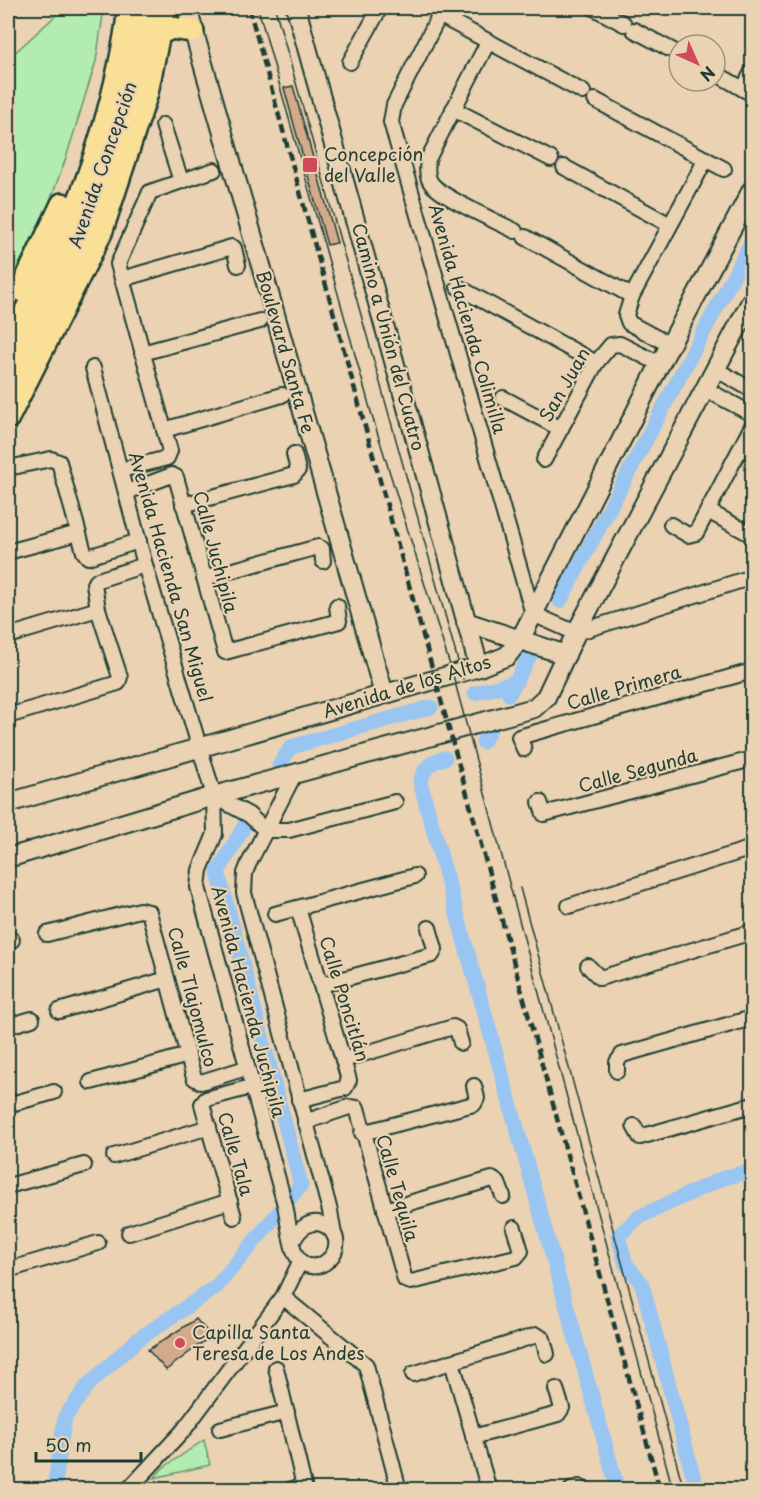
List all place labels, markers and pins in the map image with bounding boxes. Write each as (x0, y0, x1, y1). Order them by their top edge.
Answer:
place label: Concepción del Valle (324, 140, 423, 188)
marker: Concepción del Valle (301, 156, 319, 174)
place label: Capilla Santa Teresa de Los Andes (192, 1318, 364, 1366)
marker: Capilla Santa Teresa de Los Andes (173, 1336, 187, 1350)

